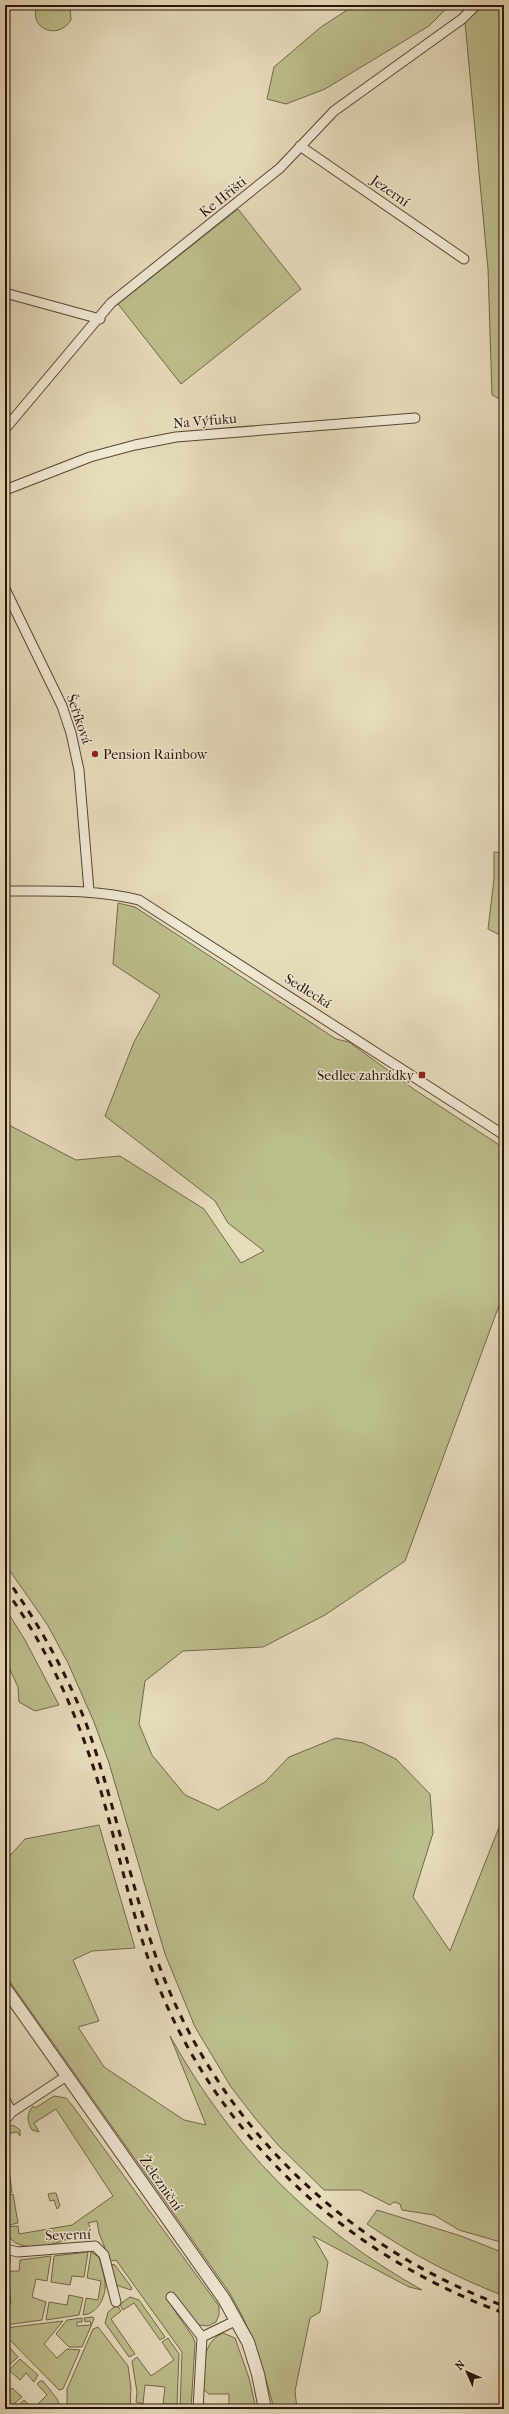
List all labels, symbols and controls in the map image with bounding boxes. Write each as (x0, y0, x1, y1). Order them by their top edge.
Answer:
street label: Jezerní (367, 171, 413, 211)
street label: Ke Hřišti (196, 173, 250, 221)
street label: Na Výfuku (172, 410, 238, 432)
street label: Šeříková (63, 692, 97, 747)
place label: Pension Rainbow (103, 746, 208, 763)
marker: Pension Rainbow (90, 749, 100, 759)
street label: Sedlecká (281, 970, 335, 1012)
place label: Sedlec zahrádky (317, 1067, 415, 1084)
marker: Sedlec zahrádky (417, 1070, 427, 1080)
street label: Železniční (136, 2151, 188, 2215)
street label: Severní (45, 2226, 92, 2244)
north arrow (447, 2352, 487, 2392)
text: N (453, 2357, 468, 2373)

